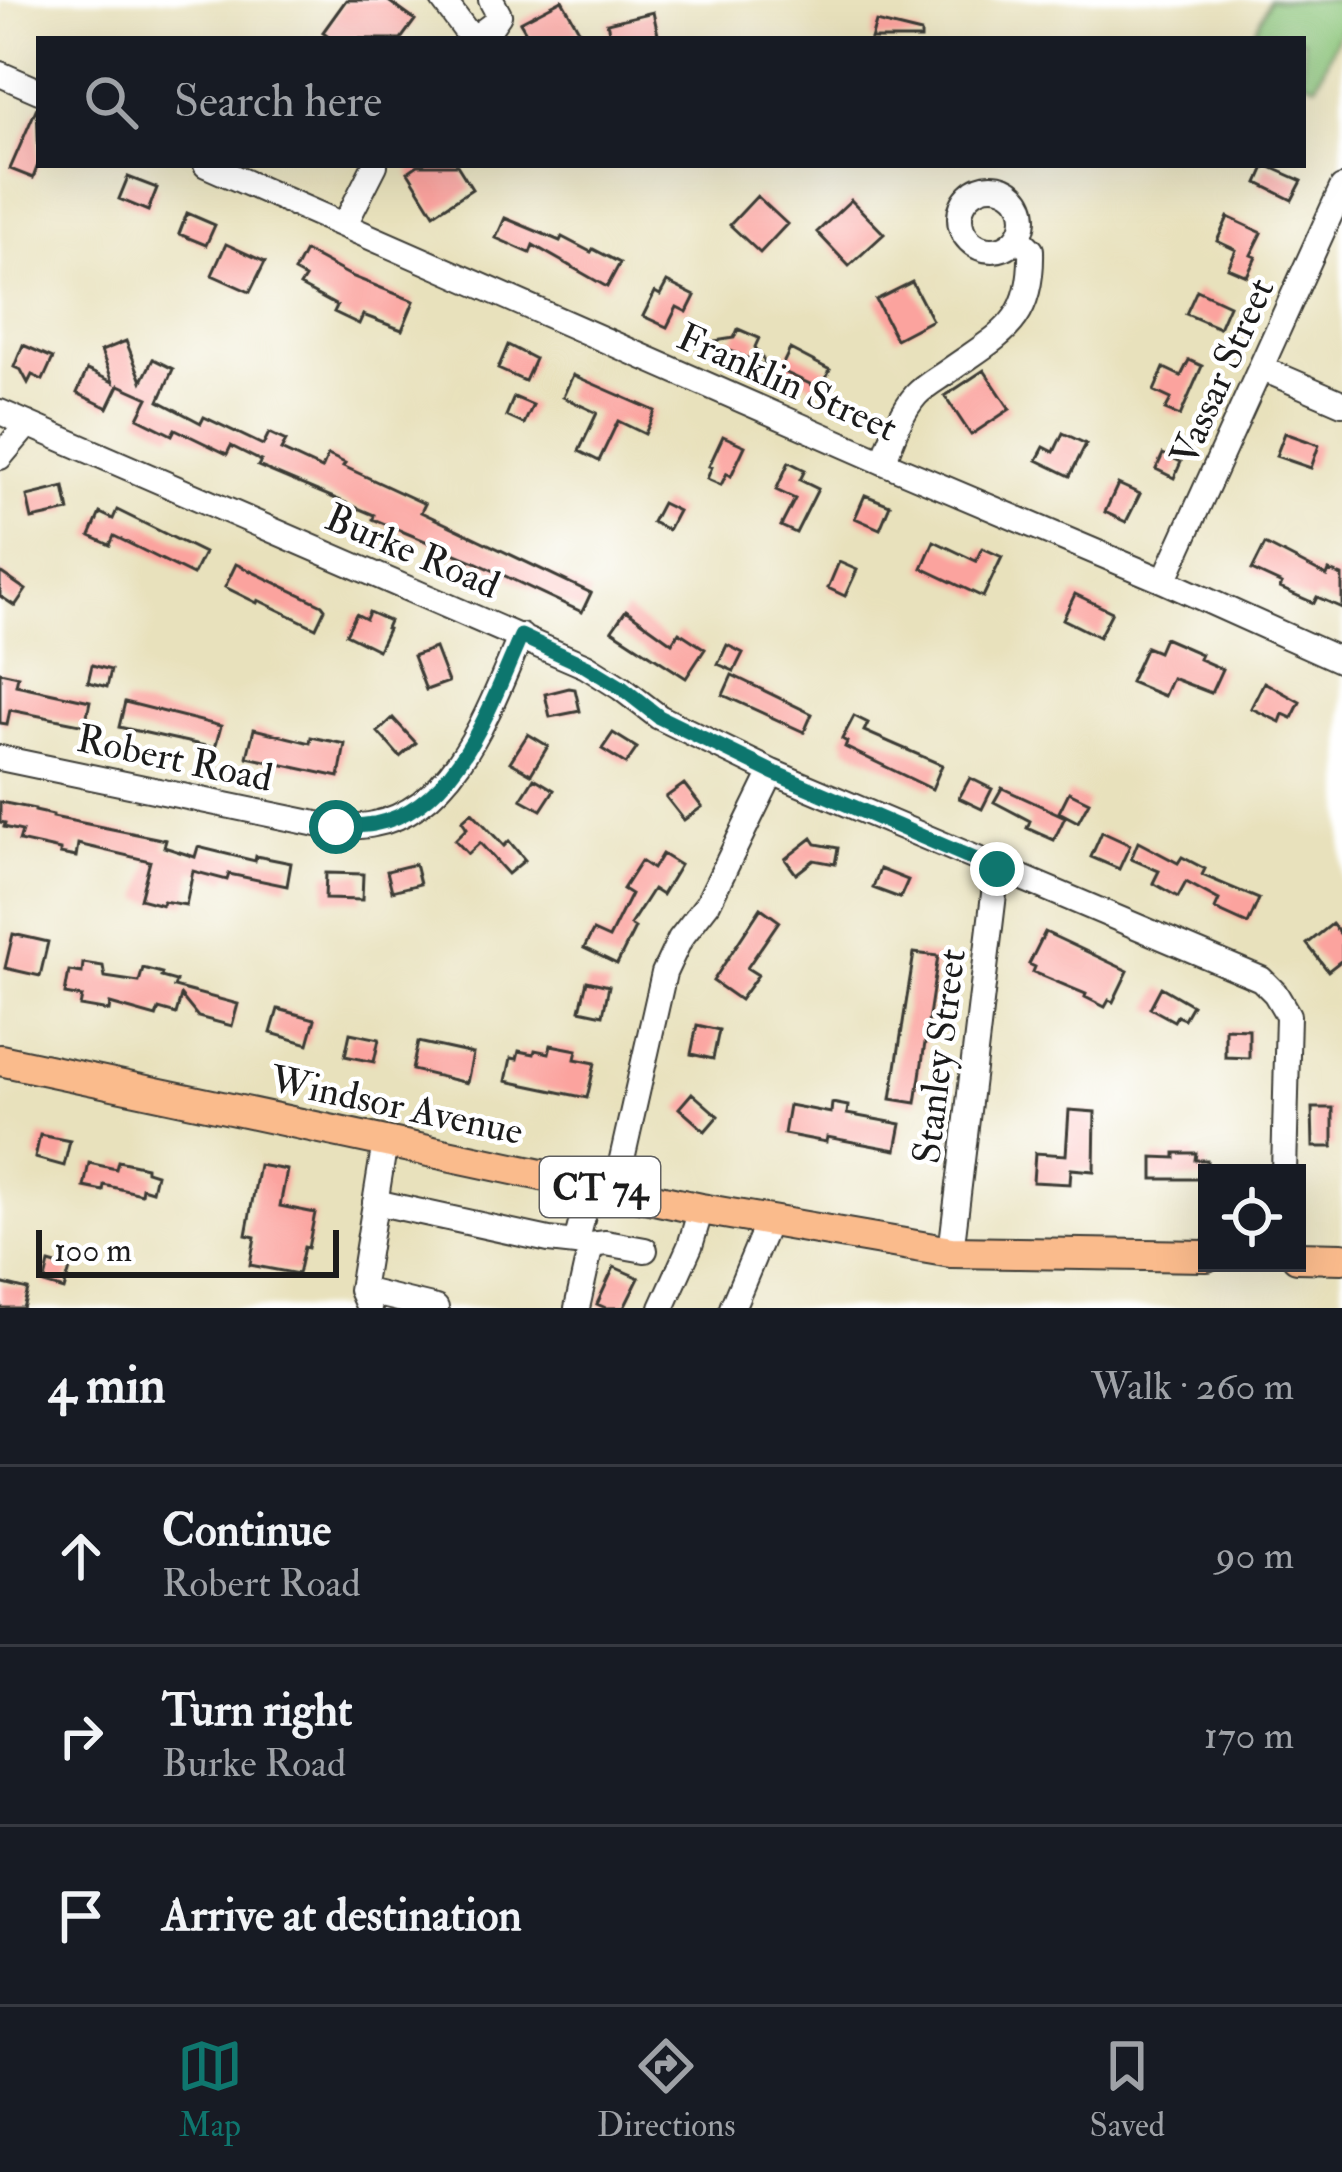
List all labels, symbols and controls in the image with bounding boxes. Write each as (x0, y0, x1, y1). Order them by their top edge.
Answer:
search box (36, 36, 1306, 168)
icon: search (78, 69, 144, 135)
text: Search here (174, 74, 382, 130)
street label: Vassar Street (1159, 270, 1285, 473)
street label: Franklin Street (670, 312, 905, 453)
street label: Burke Road (318, 493, 507, 610)
street label: Robert Road (72, 714, 277, 803)
route start (309, 800, 363, 854)
route end (970, 842, 1024, 896)
street label: Stanley Street (902, 946, 977, 1166)
street label: Windsor Avenue (265, 1055, 527, 1156)
road number: CT 74 (540, 1157, 660, 1217)
map controls (1198, 1164, 1306, 1272)
button: locate (1198, 1164, 1306, 1272)
scale bar (36, 1224, 339, 1277)
text: 100 m (54, 1230, 132, 1271)
text: 4 min (48, 1354, 166, 1418)
text: Walk · 260 m (1091, 1362, 1294, 1411)
text: Continue (162, 1503, 331, 1559)
icon: ahead (48, 1523, 114, 1589)
text: 90 m (1216, 1531, 1294, 1580)
text: Robert Road (162, 1559, 361, 1608)
text: Turn right (162, 1683, 352, 1739)
icon: right (48, 1703, 114, 1769)
text: 170 m (1204, 1711, 1294, 1760)
text: Burke Road (162, 1739, 346, 1788)
icon: arrive (48, 1883, 114, 1949)
text: Arrive at destination (162, 1888, 522, 1944)
tab: Map (177, 2033, 243, 2146)
tab: Directions (597, 2033, 736, 2146)
tab: Saved (1090, 2033, 1165, 2146)

